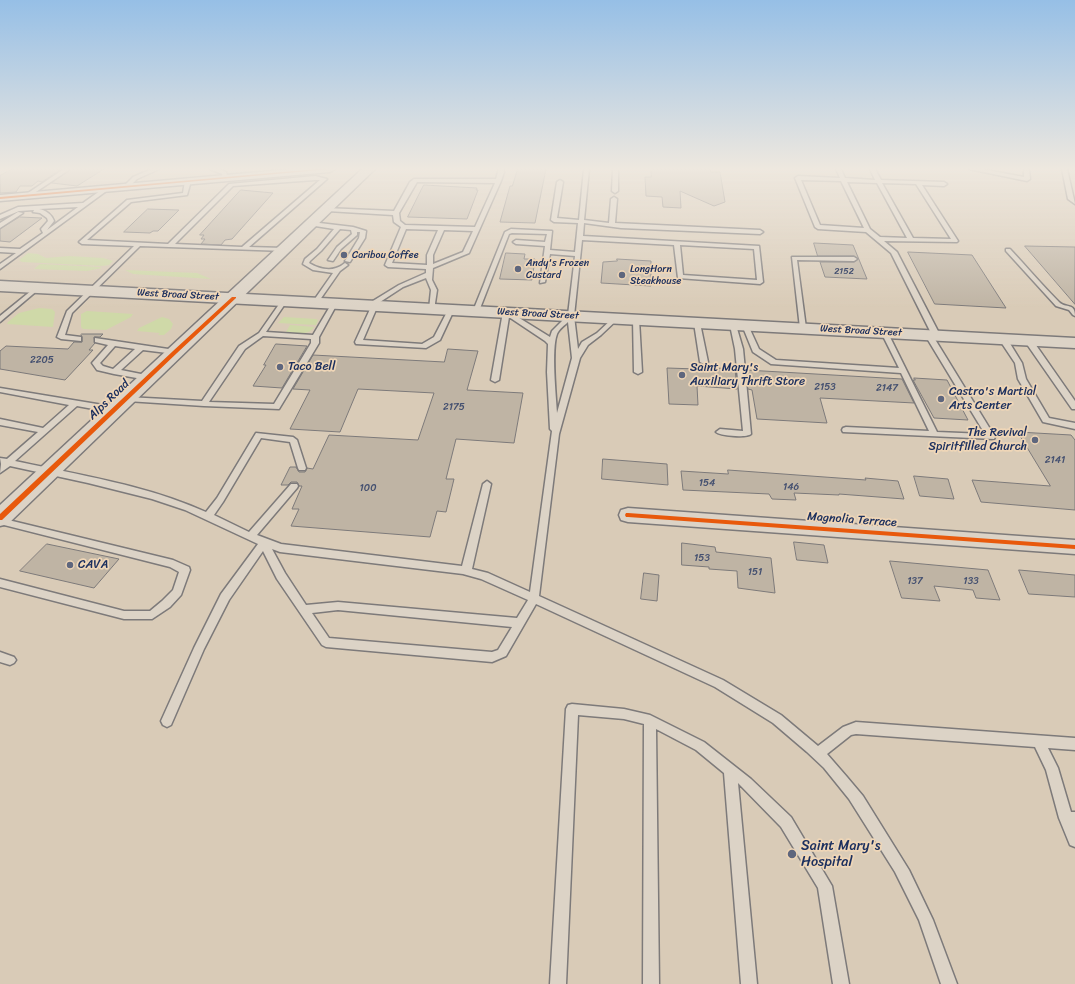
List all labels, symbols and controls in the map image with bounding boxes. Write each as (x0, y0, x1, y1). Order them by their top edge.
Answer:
place label: Caribou Coffee (352, 249, 419, 261)
marker: Caribou Coffee (339, 250, 349, 260)
place label: Andy's Frozen Custard (526, 257, 589, 280)
place label: LongHorn Steakhouse (630, 263, 681, 286)
marker: Andy's Frozen Custard (513, 264, 523, 274)
house number: 2152 (834, 267, 854, 277)
marker: LongHorn Steakhouse (617, 270, 627, 280)
street label: West Broad Street (137, 287, 219, 303)
street label: West Broad Street (497, 306, 579, 322)
street label: West Broad Street (820, 323, 902, 339)
house number: 2205 (30, 354, 54, 366)
place label: Taco Bell (288, 360, 335, 374)
place label: Saint Mary's Auxiliary Thrift Store (690, 361, 805, 389)
marker: Taco Bell (275, 362, 285, 372)
marker: Saint Mary's Auxiliary Thrift Store (677, 370, 687, 380)
street label: Alps Road (86, 377, 132, 423)
house number: 2153 (814, 381, 836, 393)
house number: 2147 (876, 382, 898, 394)
place label: Castro's Martial Arts Center (949, 385, 1036, 413)
marker: Castro's Martial Arts Center (936, 394, 946, 404)
house number: 2175 (443, 401, 465, 413)
place label: The Revival Spiritfilled Church (928, 426, 1027, 454)
marker: The Revival Spiritfilled Church (1030, 435, 1040, 445)
house number: 2141 (1045, 454, 1065, 466)
house number: 154 (699, 477, 715, 489)
house number: 146 (783, 481, 799, 493)
house number: 100 (360, 482, 376, 494)
street label: Magnolia Terrace (807, 510, 897, 530)
house number: 153 (694, 552, 710, 564)
place label: CAVA (78, 558, 108, 572)
marker: CAVA (65, 560, 75, 570)
house number: 151 (748, 566, 762, 578)
house number: 137 (907, 575, 923, 587)
house number: 133 (963, 575, 979, 587)
place label: Saint Mary's Hospital (801, 838, 880, 870)
marker: Saint Mary's Hospital (786, 848, 798, 860)

